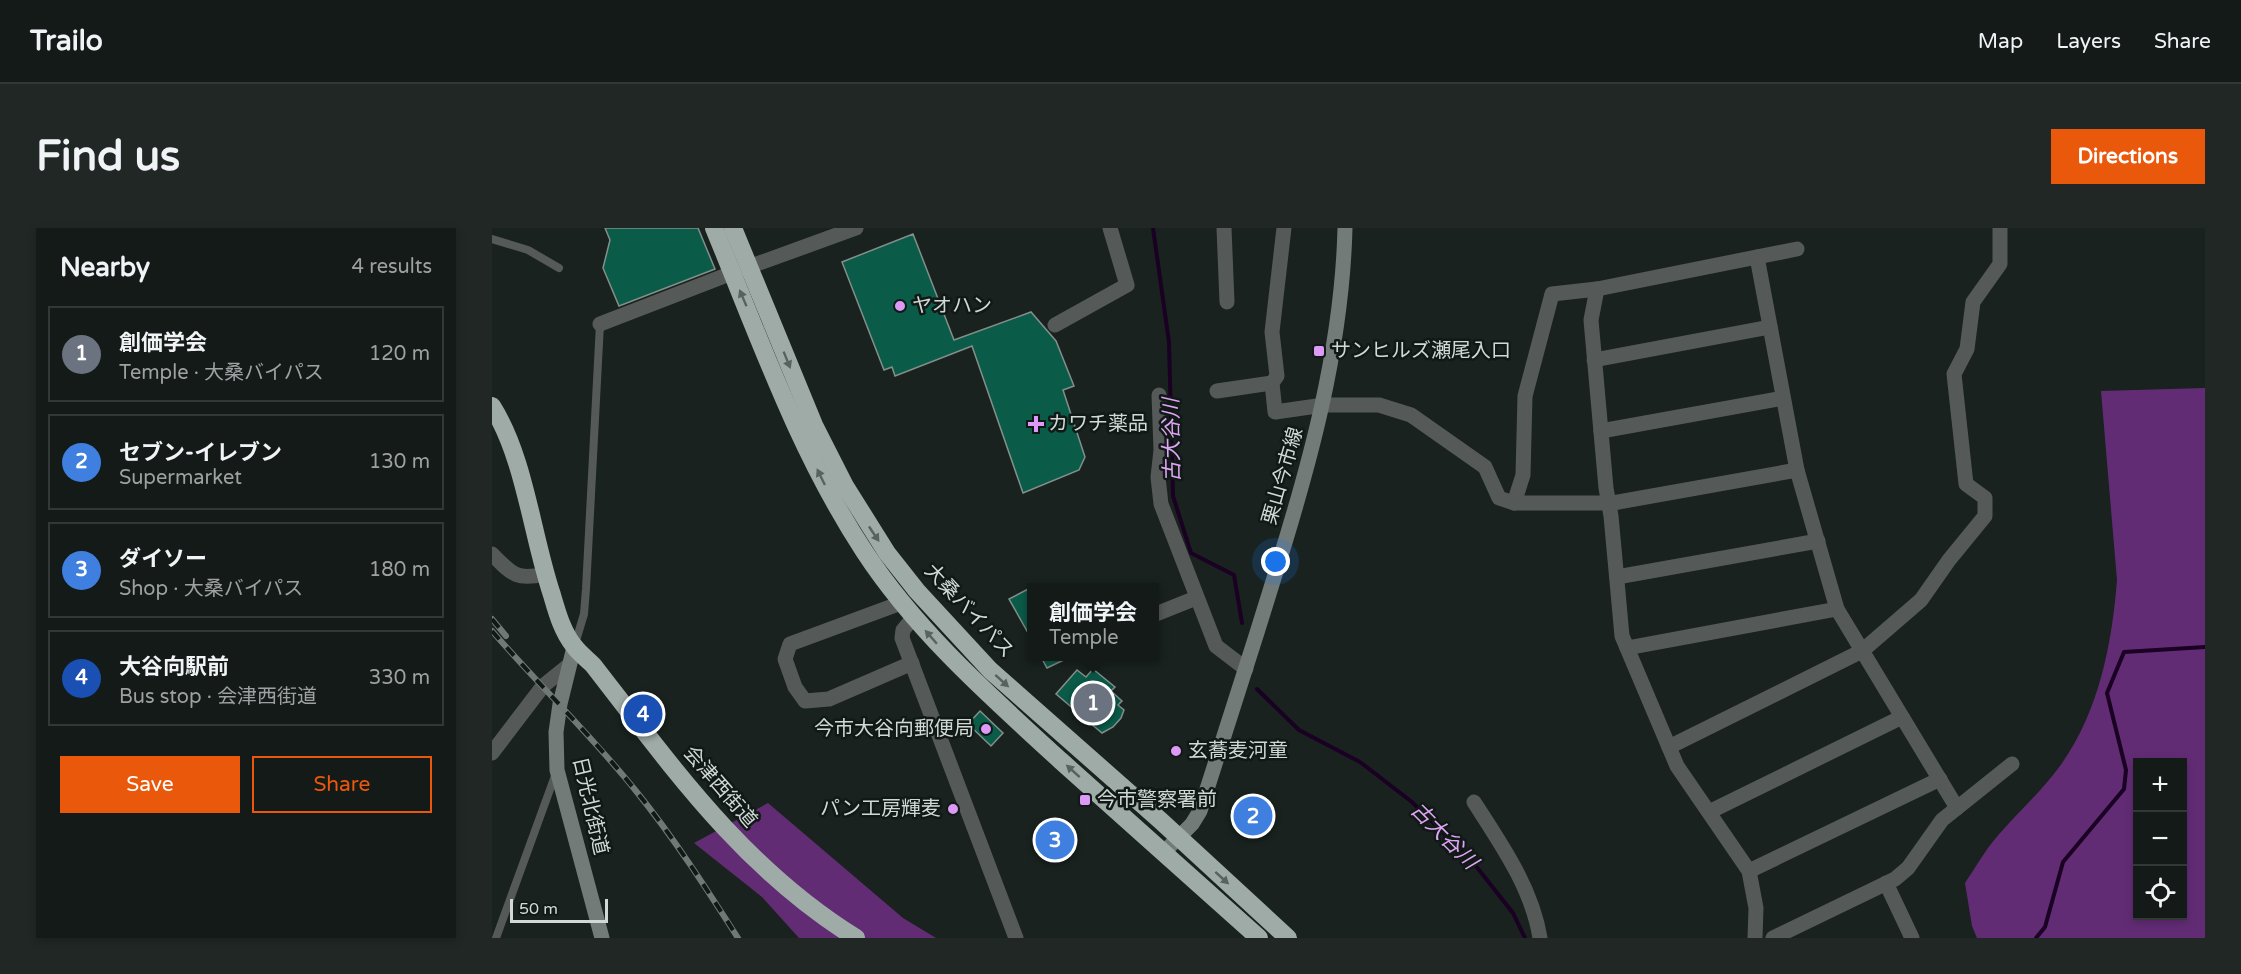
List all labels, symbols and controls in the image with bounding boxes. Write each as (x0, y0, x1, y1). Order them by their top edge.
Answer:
text: Trailo (30, 24, 103, 58)
text: Map (1978, 29, 2023, 54)
text: Layers (2056, 29, 2121, 54)
text: Share (2154, 29, 2211, 54)
button: Directions (2051, 129, 2205, 184)
text: Find us (36, 131, 180, 182)
text: Nearby (60, 252, 150, 283)
text: 4 results (352, 255, 432, 279)
one-way arrow (738, 289, 748, 307)
place label: ヤオハン (912, 294, 992, 318)
marker: ヤオハン (893, 299, 907, 313)
text: 創価学会 (119, 330, 207, 356)
place label: サンヒルズ瀬尾入口 (1331, 339, 1511, 363)
text: 1 (75, 342, 88, 366)
text: 120 m (369, 342, 430, 366)
marker: サンヒルズ瀬尾入口 (1312, 344, 1326, 358)
one-way arrow (783, 351, 792, 369)
text: Temple · 大桑バイパス (119, 361, 324, 385)
water label: 古大谷川 (1159, 396, 1185, 482)
place label: カワチ薬品 (1048, 412, 1148, 436)
marker: カワチ薬品 (1029, 417, 1043, 431)
street label: 栗山今市線 (1258, 425, 1308, 527)
text: セブン-イレブン (119, 440, 282, 466)
text: 2 (75, 450, 88, 474)
text: 130 m (369, 450, 430, 474)
text: Supermarket (119, 466, 242, 490)
one-way arrow (816, 468, 826, 486)
one-way arrow (868, 525, 880, 541)
text: ダイソー (119, 546, 207, 572)
your location (1261, 547, 1290, 576)
text: 3 (75, 558, 88, 582)
text: 180 m (369, 558, 430, 582)
street label: 大桑バイパス (919, 559, 1019, 663)
text: Shop · 大桑バイパス (119, 577, 303, 601)
popup (1027, 583, 1159, 661)
text: 創価学会 (1049, 600, 1137, 626)
text: Temple (1049, 626, 1118, 650)
one-way arrow (925, 630, 938, 645)
text: 大谷向駅前 (119, 654, 229, 680)
text: 4 (75, 666, 88, 690)
text: 330 m (369, 666, 430, 690)
one-way arrow (994, 674, 1010, 687)
pin: 1 (1074, 680, 1112, 726)
text: Bus stop · 会津西街道 (119, 685, 317, 709)
pin: 4 (624, 692, 662, 736)
place label: 今市大谷向郵便局 (814, 717, 974, 741)
marker: 今市大谷向郵便局 (979, 722, 993, 736)
place label: 玄蕎麦河童 (1188, 739, 1288, 763)
street label: 会津西街道 (678, 741, 762, 833)
marker: 玄蕎麦河童 (1169, 744, 1183, 758)
street label: 日光北街道 (567, 755, 613, 857)
button: Save (60, 756, 240, 813)
button: Share (252, 756, 432, 813)
map controls (2133, 758, 2187, 920)
button: + (2133, 758, 2187, 812)
one-way arrow (1065, 764, 1080, 778)
place label: 今市警察署前 (1097, 788, 1217, 812)
marker: 今市警察署前 (1078, 793, 1092, 807)
pin: 2 (1234, 794, 1272, 838)
place label: パン工房輝麦 (820, 797, 941, 821)
water label: 古大谷川 (1405, 797, 1484, 876)
marker: パン工房輝麦 (946, 802, 960, 816)
button: − (2133, 812, 2187, 866)
pin: 3 (1036, 818, 1074, 862)
button: locate (2133, 866, 2187, 920)
one-way arrow (1214, 871, 1229, 885)
scale bar (510, 896, 608, 924)
text: 50 m (519, 899, 558, 919)

